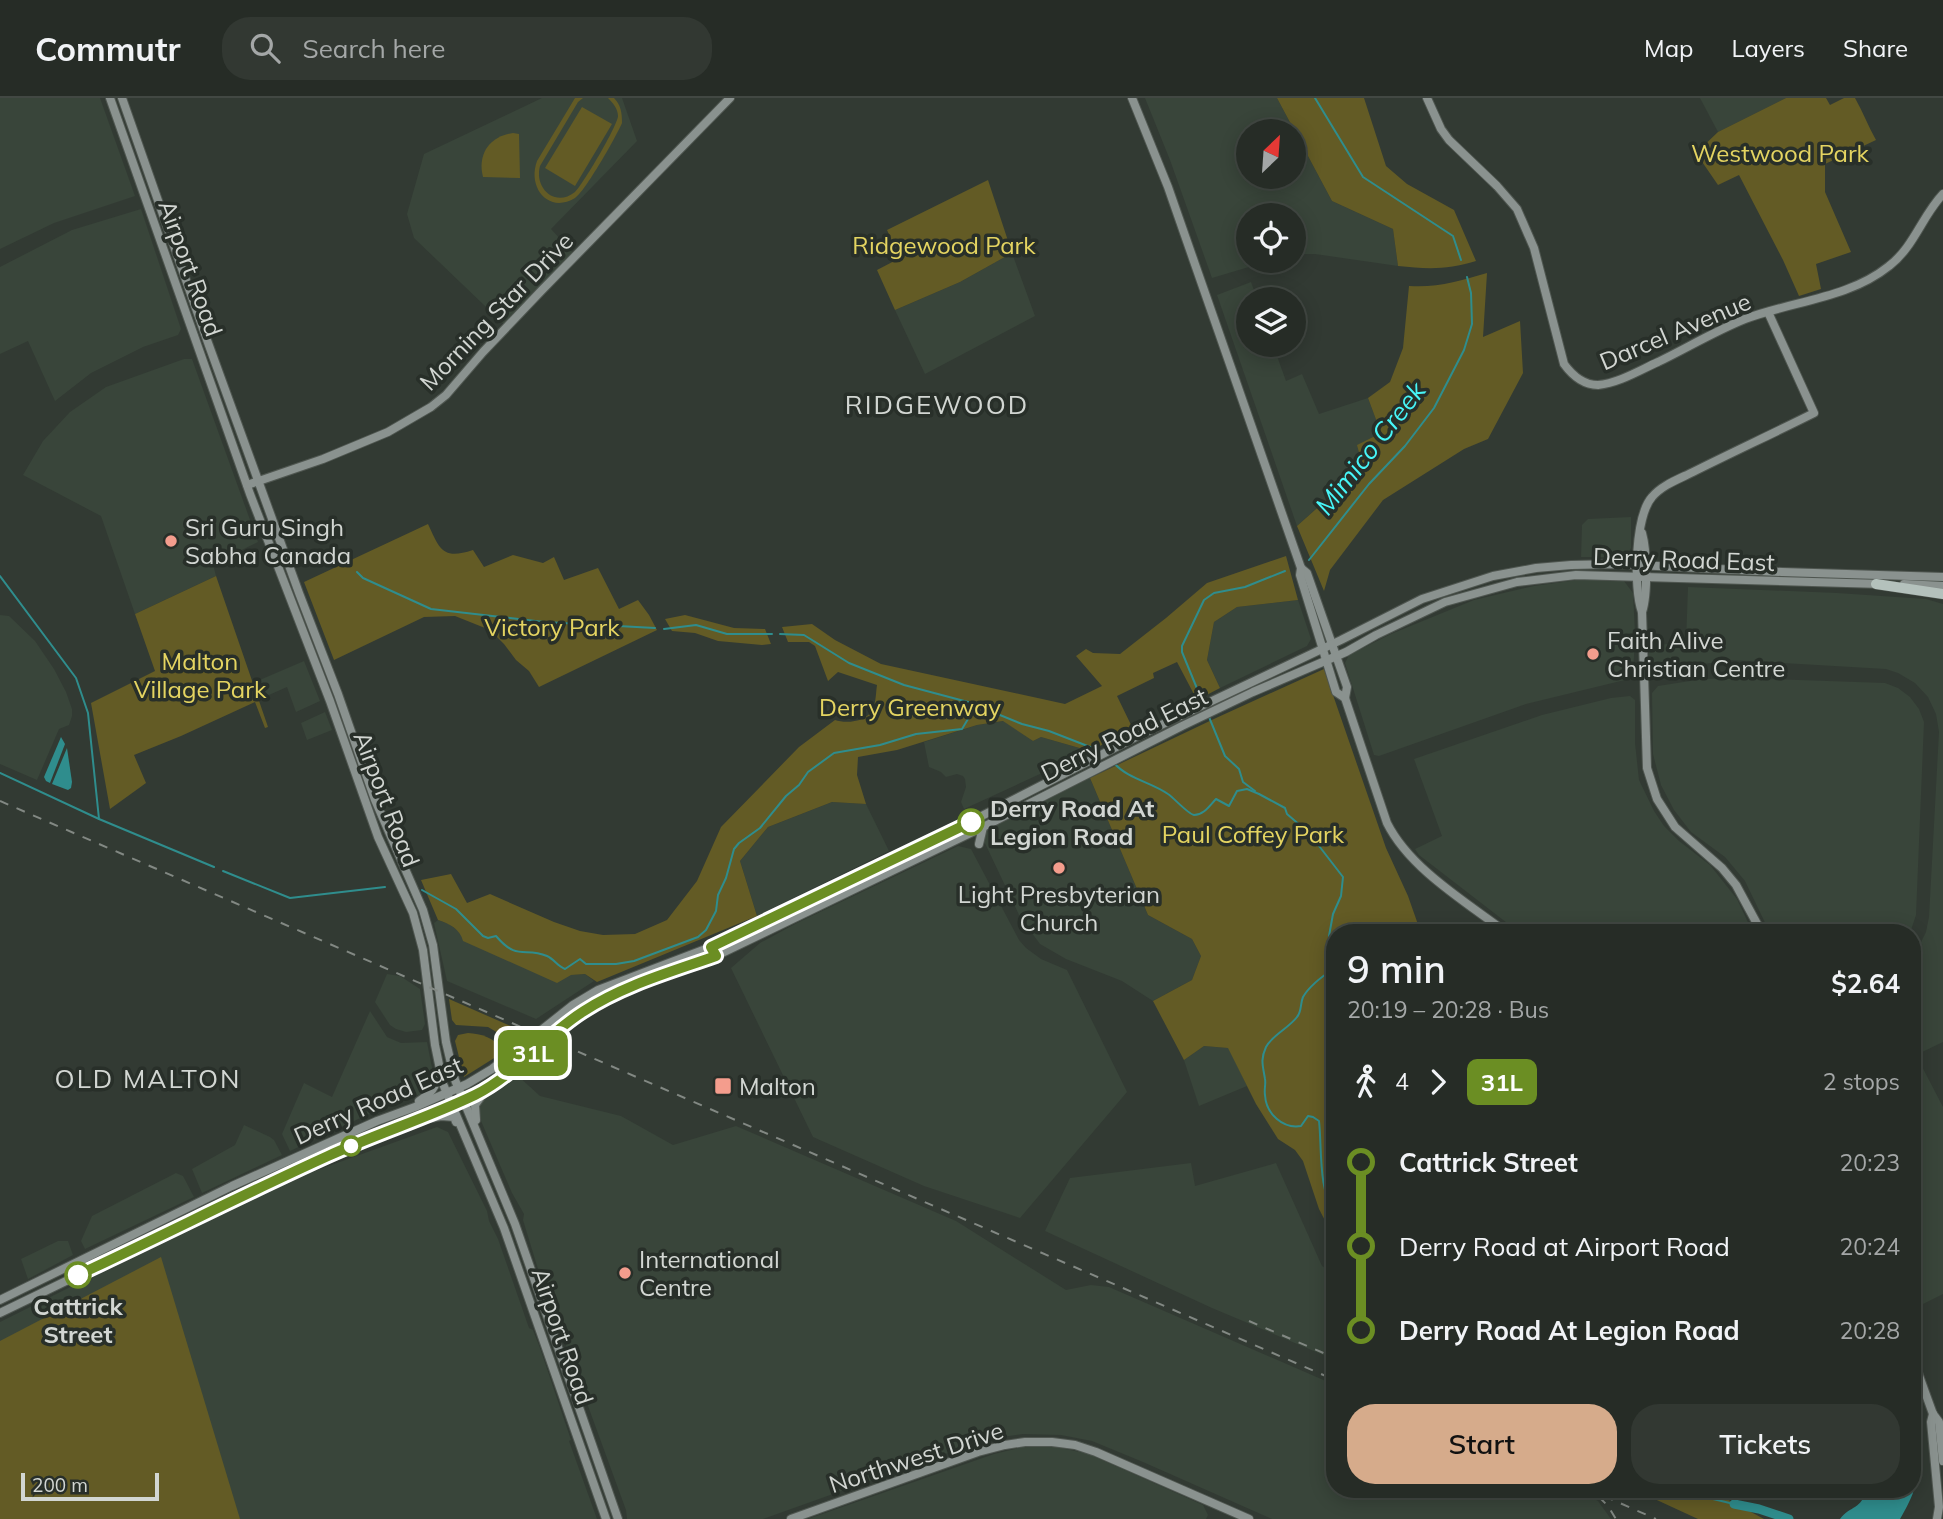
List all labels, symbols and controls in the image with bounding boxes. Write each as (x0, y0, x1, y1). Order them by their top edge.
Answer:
search box (222, 17, 712, 80)
text: Commutr (35, 28, 180, 69)
icon: search (246, 29, 284, 67)
text: Search here (302, 32, 445, 65)
text: Map (1644, 33, 1693, 63)
text: Layers (1731, 33, 1805, 63)
text: Share (1843, 33, 1908, 63)
north arrow (1236, 119, 1306, 189)
map controls (1236, 119, 1306, 357)
park label: Westwood Park (1691, 138, 1870, 168)
street label: Airport Road (152, 196, 230, 340)
button: locate (1236, 203, 1306, 273)
street label: Morning Star Drive (413, 226, 579, 396)
park label: Ridgewood Park (852, 230, 1036, 260)
street label: Darcel Avenue (1595, 286, 1755, 376)
button: layers (1236, 287, 1306, 357)
water label: Mimico Creek (1308, 374, 1433, 521)
district label: RIDGEWOOD (845, 388, 1029, 421)
place label: Sri Guru Singh Sabha Canada (185, 512, 351, 570)
marker: Sri Guru Singh Sabha Canada (163, 533, 179, 549)
street label: Derry Road East (1593, 541, 1775, 577)
park label: Victory Park (484, 612, 620, 642)
place label: Faith Alive Christian Centre (1607, 625, 1785, 683)
park label: Malton Village Park (134, 646, 267, 704)
marker: Faith Alive Christian Centre (1585, 646, 1601, 662)
street label: Derry Road East (1036, 681, 1212, 787)
park label: Derry Greenway (819, 692, 1001, 722)
street label: Airport Road (347, 727, 427, 871)
place label: Derry Road At Legion Road (990, 793, 1154, 851)
marker: Derry Road At Legion Road (958, 809, 984, 835)
park label: Paul Coffey Park (1162, 819, 1345, 849)
marker: Light Presbyterian Church (1051, 860, 1067, 876)
place label: Light Presbyterian Church (958, 879, 1160, 937)
text: 9 min (1347, 945, 1446, 993)
text: $2.64 (1831, 967, 1900, 1000)
text: 20:19 – 20:28 · Bus (1347, 995, 1549, 1024)
line badge: 31L (493, 1030, 573, 1076)
text: 31L (512, 1038, 554, 1068)
street label: Derry Road East (289, 1049, 467, 1151)
district label: OLD MALTON (55, 1062, 241, 1095)
icon: walk (1347, 1063, 1385, 1101)
icon: forward (1419, 1063, 1457, 1101)
text: 4 (1395, 1067, 1409, 1096)
text: 31L (1481, 1067, 1523, 1097)
text: 2 stops (1823, 1067, 1900, 1096)
place label: Malton (739, 1071, 816, 1101)
marker: Malton (713, 1076, 733, 1096)
unlabelled marker (341, 1136, 361, 1156)
text: Cattrick Street (1399, 1146, 1578, 1179)
text: 20:23 (1840, 1148, 1900, 1177)
text: Derry Road at Airport Road (1399, 1230, 1730, 1263)
text: 20:24 (1840, 1232, 1900, 1261)
place label: International Centre (639, 1244, 780, 1302)
marker: Cattrick Street (65, 1262, 91, 1288)
street label: Airport Road (526, 1264, 600, 1408)
marker: International Centre (617, 1265, 633, 1281)
place label: Cattrick Street (33, 1291, 123, 1349)
text: Derry Road At Legion Road (1399, 1314, 1740, 1347)
text: 20:28 (1840, 1316, 1900, 1345)
button: Start (1347, 1404, 1617, 1484)
button: Tickets (1631, 1404, 1900, 1484)
street label: Northwest Drive (825, 1415, 1007, 1499)
scale bar (21, 1470, 159, 1502)
text: 200 m (32, 1473, 88, 1497)

